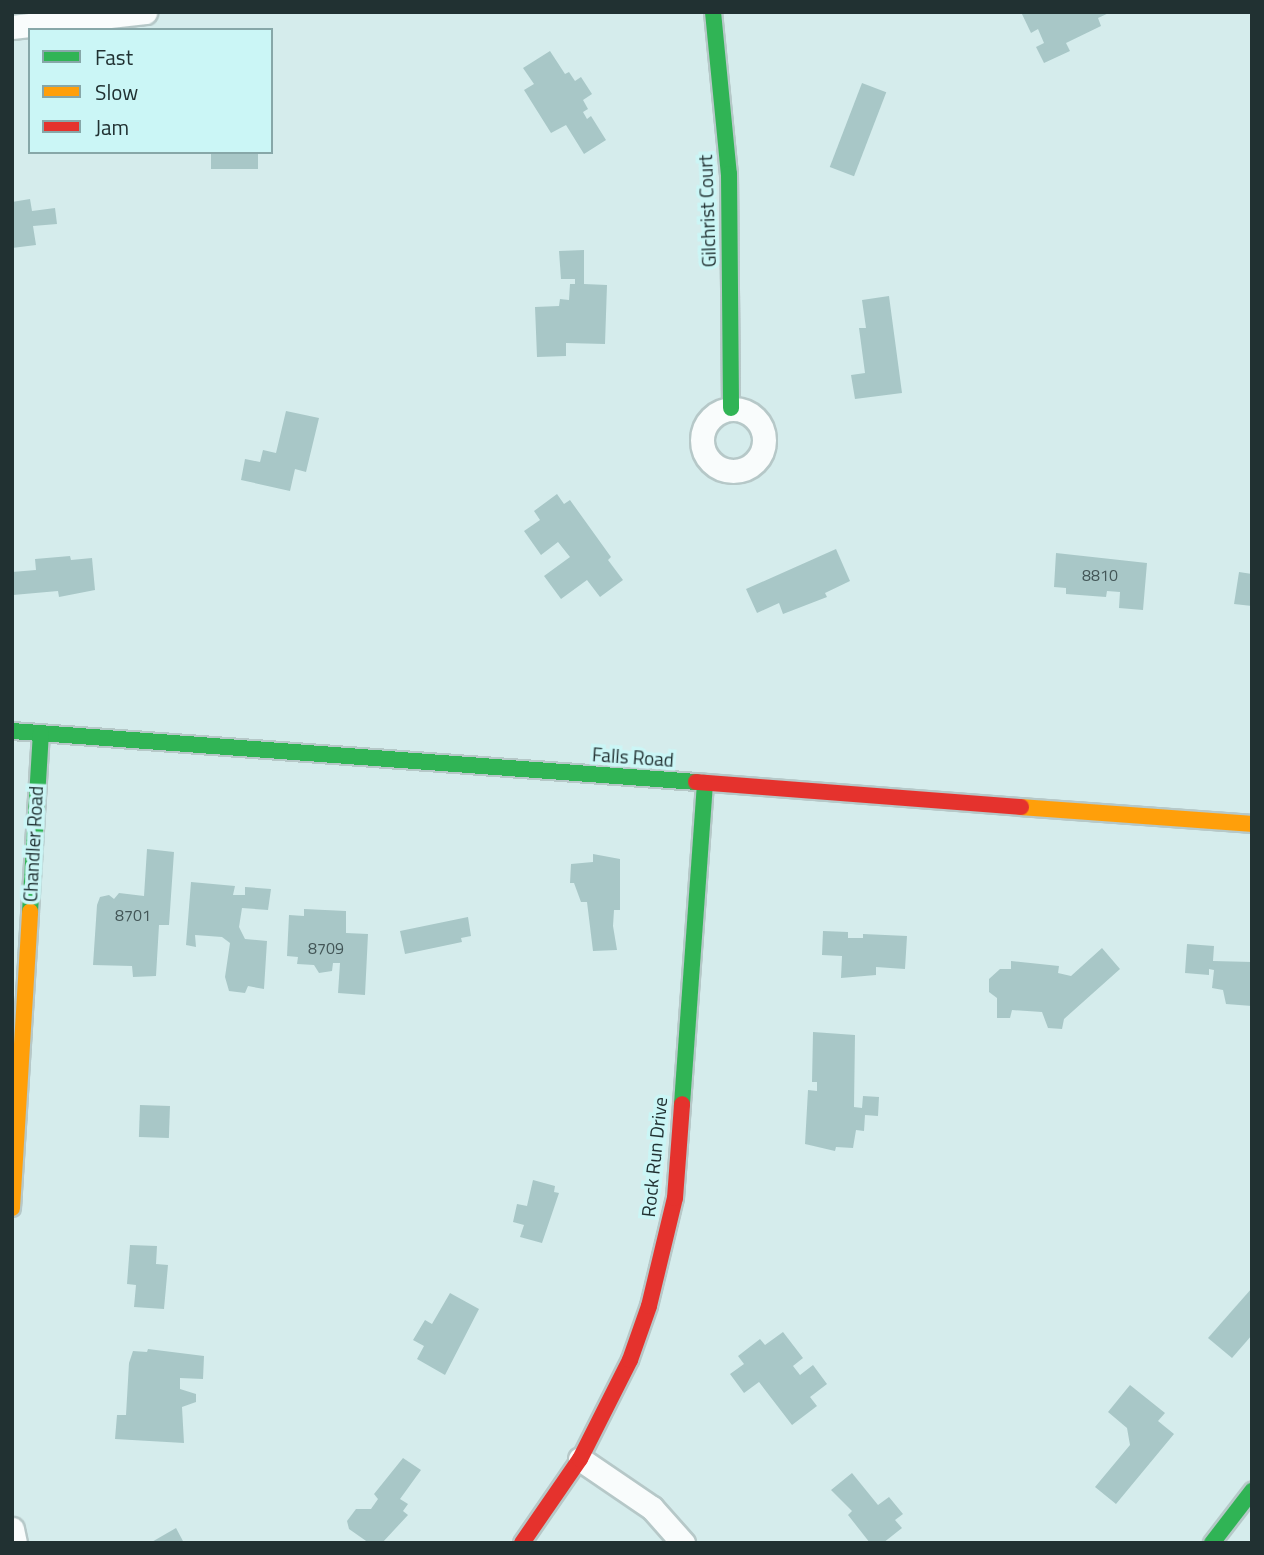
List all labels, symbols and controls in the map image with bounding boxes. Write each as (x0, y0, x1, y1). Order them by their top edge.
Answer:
legend (28, 28, 273, 154)
text: Fast (95, 41, 133, 73)
text: Slow (95, 76, 138, 108)
text: Jam (95, 111, 129, 143)
street label: Gilchrist Court (694, 154, 720, 268)
house number: 8810 (1082, 565, 1118, 585)
street label: Falls Road (591, 743, 675, 771)
street label: Chandler Road (19, 785, 47, 903)
house number: 8701 (115, 905, 151, 925)
house number: 8709 (308, 938, 344, 958)
street label: Rock Run Drive (636, 1096, 672, 1218)

